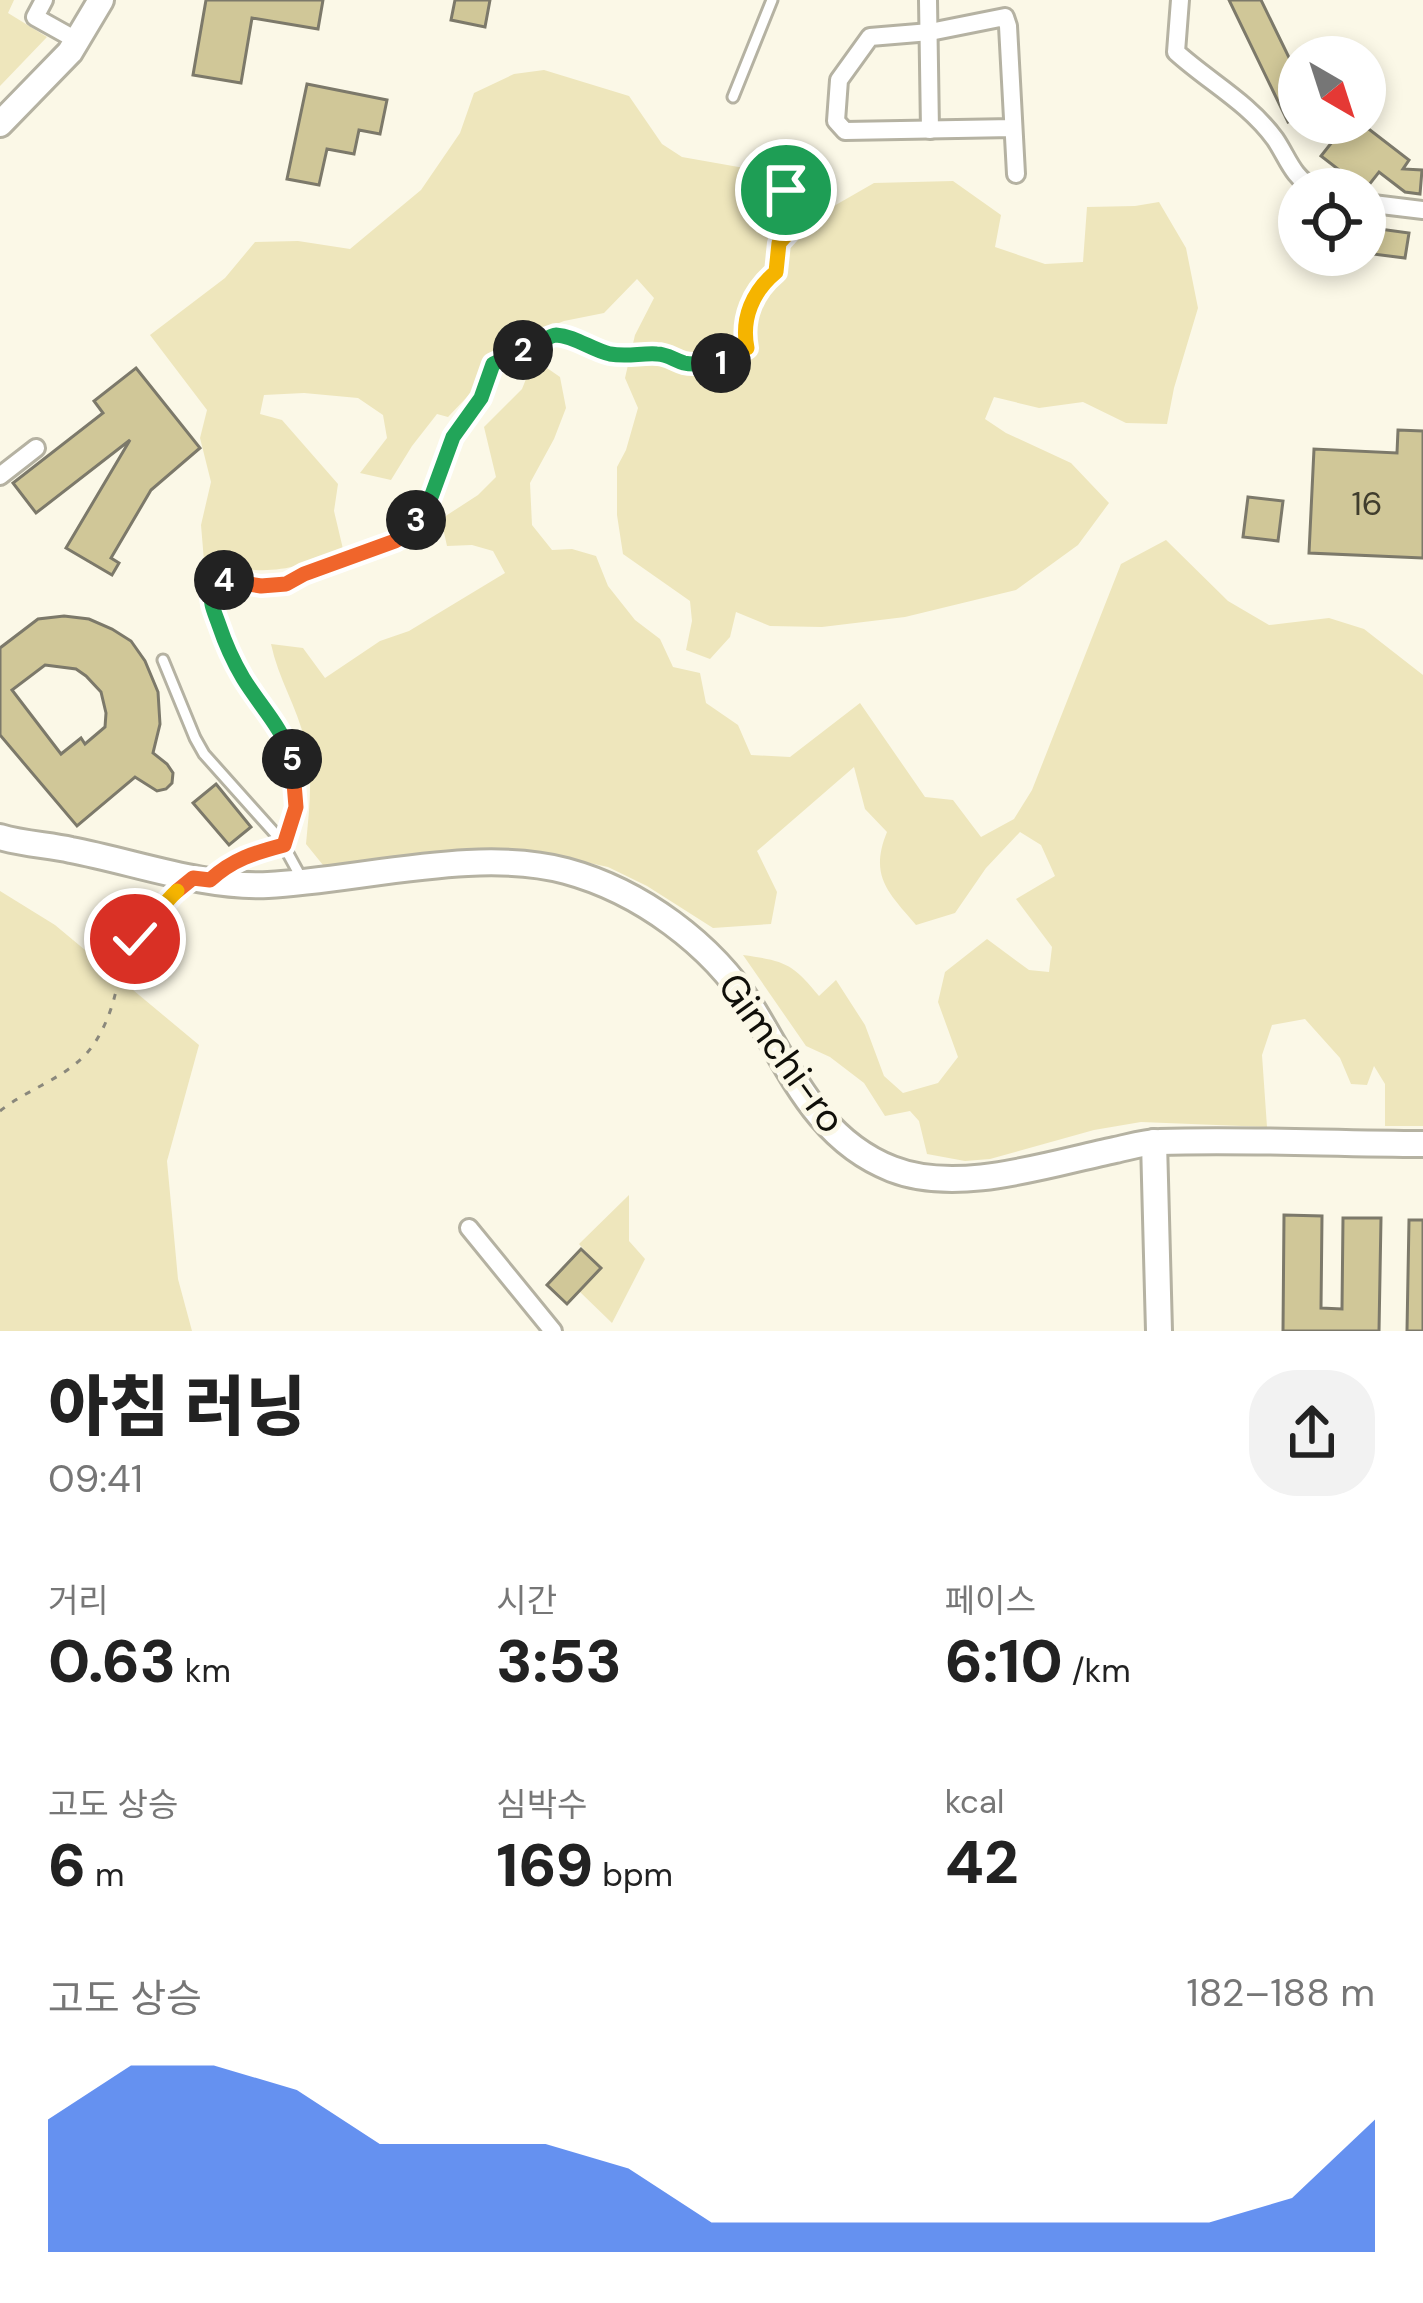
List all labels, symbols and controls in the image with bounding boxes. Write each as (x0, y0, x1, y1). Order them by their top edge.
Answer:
north arrow (1278, 36, 1386, 144)
map controls (1278, 36, 1386, 276)
pin (735, 139, 837, 241)
icon: arrive (753, 157, 819, 223)
button: locate (1278, 168, 1386, 276)
pin: 2 (493, 320, 553, 380)
text: 2 (513, 328, 533, 371)
pin: 1 (691, 333, 751, 393)
text: 1 (715, 341, 727, 384)
house number: 16 (1351, 482, 1383, 525)
pin: 3 (386, 490, 446, 550)
text: 3 (406, 498, 426, 541)
pin: 4 (194, 550, 254, 610)
text: 4 (213, 558, 235, 601)
pin: 5 (262, 729, 322, 789)
text: 5 (282, 737, 302, 780)
pin (84, 888, 186, 990)
icon: check (102, 906, 168, 972)
street label: Gimchi-ro (707, 963, 857, 1143)
text: 아침 러닝 (48, 1365, 306, 1450)
button: share (1249, 1370, 1375, 1496)
text: 09:41 (48, 1453, 143, 1504)
text: 거리 (48, 1579, 109, 1622)
text: 시간 (496, 1579, 557, 1622)
text: 페이스 (945, 1579, 1036, 1622)
text: 0.63 (48, 1622, 176, 1701)
text: 3:53 (496, 1622, 622, 1701)
text: 6:10 (945, 1622, 1063, 1701)
text: km (176, 1649, 231, 1692)
text: /km (1063, 1649, 1131, 1692)
text: kcal (945, 1780, 1004, 1823)
text: 고도 상승 (48, 1783, 178, 1826)
text: 심박수 (496, 1783, 587, 1826)
text: 42 (945, 1823, 1019, 1902)
text: 6 (48, 1826, 86, 1905)
text: 169 (496, 1826, 593, 1905)
text: m (86, 1853, 124, 1896)
text: bpm (593, 1853, 673, 1896)
text: 182–188 m (1187, 1967, 1375, 2018)
text: 고도 상승 (48, 1973, 202, 2024)

